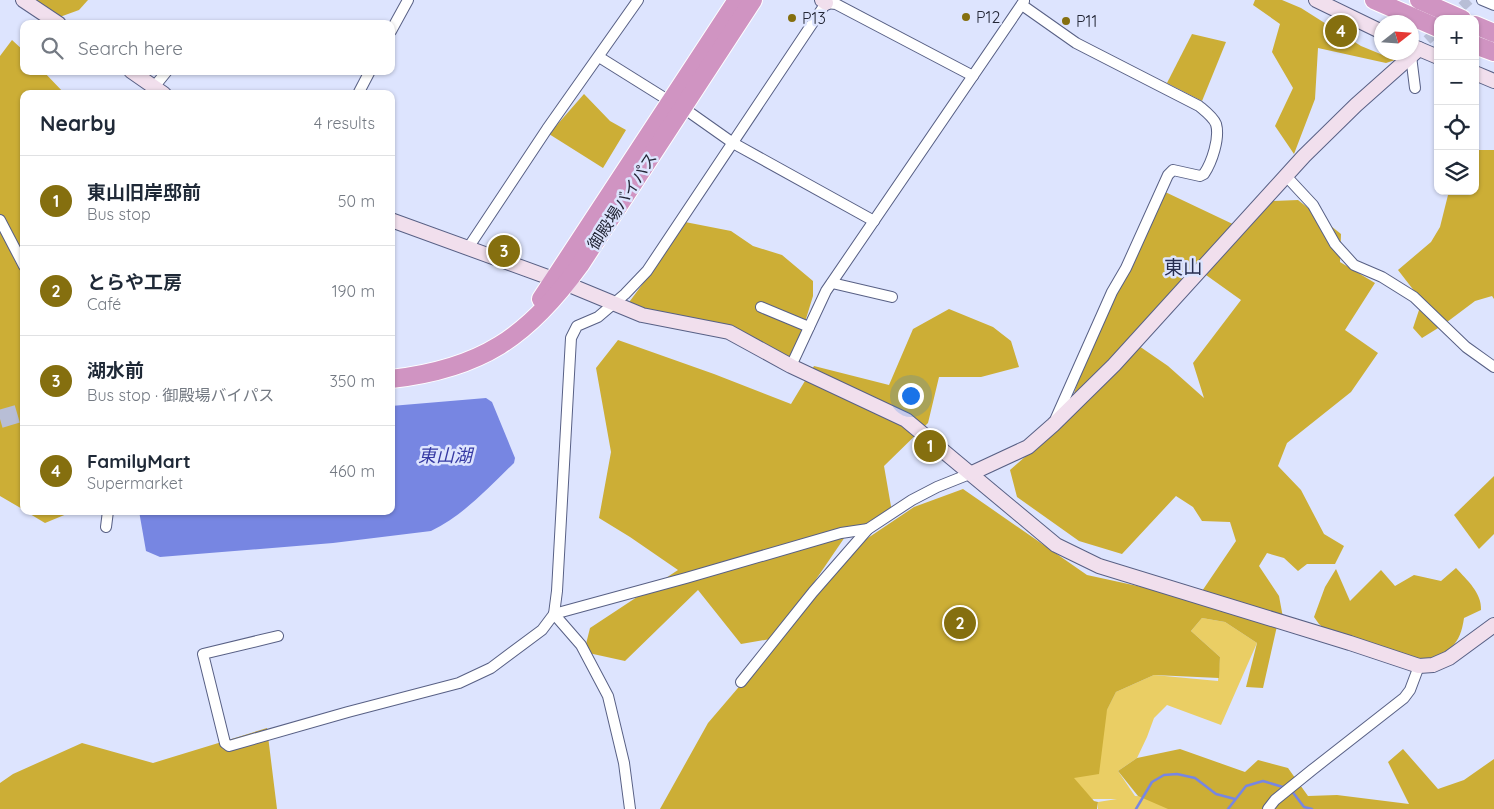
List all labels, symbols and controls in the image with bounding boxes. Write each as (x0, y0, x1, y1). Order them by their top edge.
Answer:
place label: P12 (976, 7, 1000, 27)
place label: P13 (802, 8, 826, 28)
marker: P12 (960, 11, 972, 23)
place label: P11 (1076, 11, 1097, 31)
marker: P13 (786, 12, 798, 24)
pin: 4 (1325, 12, 1357, 50)
marker: P11 (1060, 15, 1072, 27)
north arrow (1374, 15, 1419, 60)
map controls (1434, 15, 1479, 195)
button: + (1434, 15, 1479, 60)
search box (20, 20, 395, 75)
icon: search (38, 34, 66, 62)
text: Search here (78, 36, 183, 60)
button: − (1434, 60, 1479, 105)
button: locate (1434, 105, 1479, 150)
text: Nearby (40, 110, 116, 136)
text: 4 results (314, 113, 375, 133)
street label: 御殿場バイパス (583, 149, 661, 253)
button: layers (1434, 150, 1479, 195)
text: 東山旧岸邸前 (87, 180, 201, 204)
text: 1 (53, 191, 59, 211)
text: 50 m (338, 191, 375, 211)
text: Bus stop (87, 204, 151, 224)
pin: 3 (488, 232, 520, 270)
district label: 東山 (1164, 255, 1202, 279)
text: とらや工房 (87, 270, 182, 294)
text: 2 (51, 281, 61, 301)
text: 190 m (332, 281, 375, 301)
text: Café (87, 294, 121, 314)
text: 湖水前 (87, 358, 144, 382)
text: 3 (52, 371, 60, 391)
text: 350 m (329, 371, 375, 391)
your location (898, 383, 924, 409)
text: Bus stop · 御殿場バイパス (87, 385, 274, 405)
pin: 1 (914, 427, 946, 465)
water label: 東山湖 (418, 444, 475, 467)
text: FamilyMart (87, 449, 191, 473)
text: 4 (51, 461, 61, 481)
text: 460 m (329, 461, 375, 481)
text: Supermarket (87, 473, 183, 493)
pin: 2 (944, 604, 976, 642)

